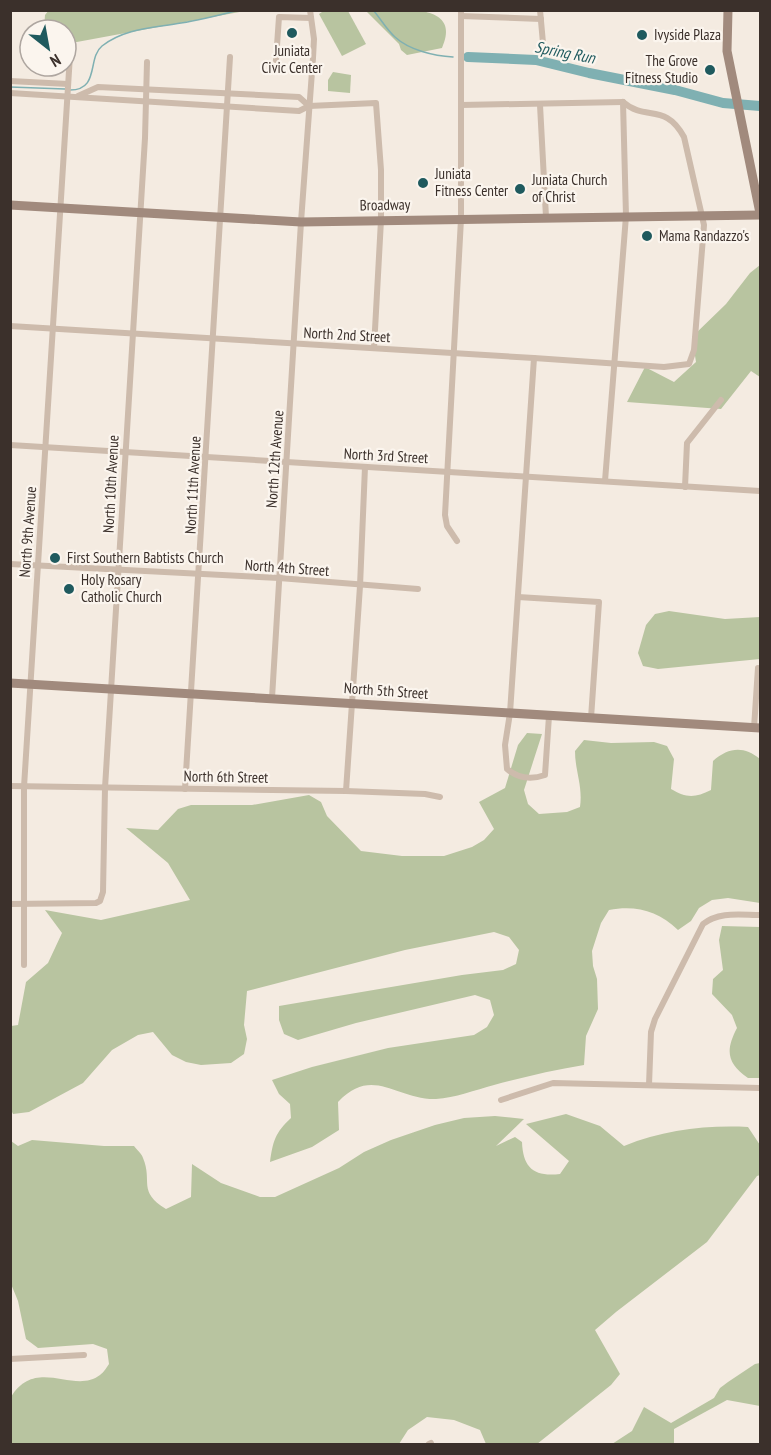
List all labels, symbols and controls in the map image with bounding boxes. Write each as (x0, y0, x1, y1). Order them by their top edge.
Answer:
north arrow (18, 18, 78, 78)
place label: Ivyside Plaza (654, 25, 721, 44)
marker: Juniata Civic Center (285, 26, 299, 40)
marker: Ivyside Plaza (635, 28, 649, 42)
water label: Spring Run (533, 36, 598, 68)
place label: Juniata Civic Center (262, 41, 323, 77)
text: N (47, 50, 65, 72)
place label: The Grove Fitness Studio (625, 51, 698, 87)
marker: The Grove Fitness Studio (703, 63, 717, 77)
place label: Juniata Fitness Center (434, 164, 509, 200)
place label: Juniata Church of Christ (531, 170, 607, 206)
marker: Juniata Fitness Center (416, 176, 430, 190)
marker: Juniata Church of Christ (513, 182, 527, 196)
street label: Broadway (360, 195, 411, 214)
place label: Mama Randazzo's (659, 226, 749, 245)
marker: Mama Randazzo's (640, 229, 654, 243)
street label: North 2nd Street (303, 323, 391, 346)
street label: North 12th Avenue (262, 409, 287, 508)
street label: North 10th Avenue (98, 435, 123, 533)
street label: North 11th Avenue (180, 436, 205, 534)
street label: North 3rd Street (343, 444, 429, 467)
street label: North 9th Avenue (15, 486, 40, 578)
place label: First Southern Babtists Church (67, 548, 224, 567)
marker: First Southern Babtists Church (48, 551, 62, 565)
street label: North 4th Street (244, 555, 330, 580)
place label: Holy Rosary Catholic Church (81, 570, 162, 606)
marker: Holy Rosary Catholic Church (62, 582, 76, 596)
street label: North 5th Street (343, 678, 429, 703)
street label: North 6th Street (184, 766, 268, 787)

